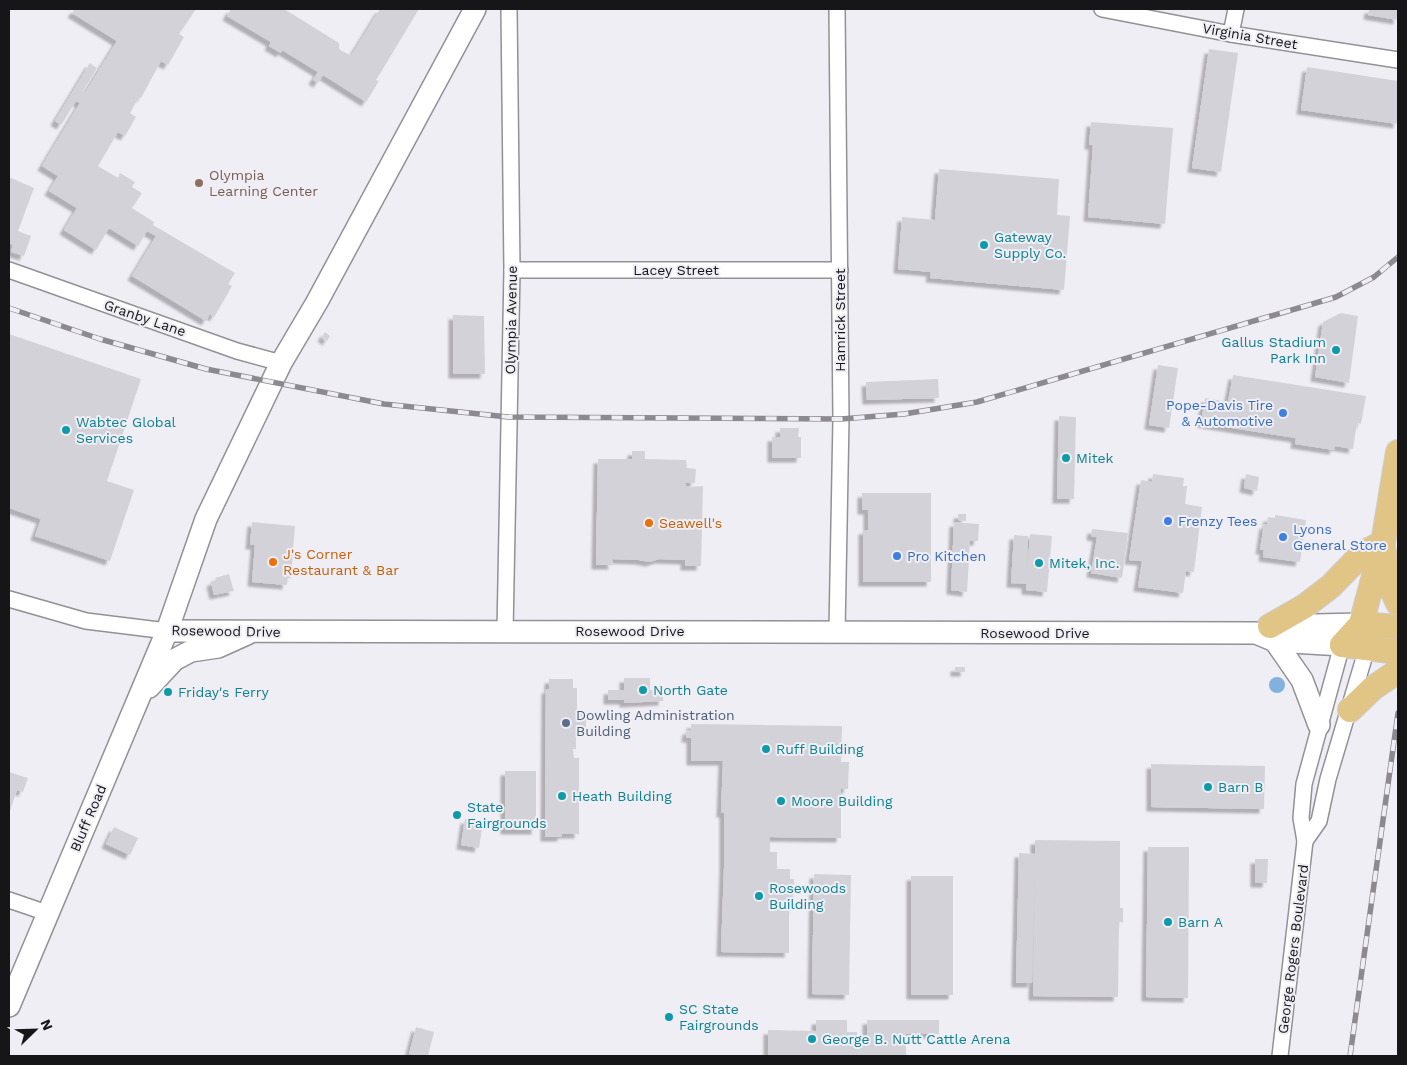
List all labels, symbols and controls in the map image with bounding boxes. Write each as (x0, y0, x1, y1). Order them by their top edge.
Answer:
street label: Virginia Street (1201, 20, 1299, 52)
place label: Olympia Learning Center (209, 167, 318, 199)
marker: Olympia Learning Center (193, 177, 205, 189)
place label: Gateway Supply Co. (994, 229, 1066, 261)
marker: Gateway Supply Co. (978, 239, 990, 251)
street label: Lacey Street (633, 262, 719, 278)
street label: Olympia Avenue (502, 265, 520, 375)
street label: Hamrick Street (832, 268, 848, 372)
street label: Granby Lane (102, 297, 188, 339)
place label: Gallus Stadium Park Inn (1221, 334, 1326, 366)
marker: Gallus Stadium Park Inn (1330, 344, 1342, 356)
place label: Pope-Davis Tire & Automotive (1166, 397, 1273, 429)
marker: Pope-Davis Tire & Automotive (1277, 407, 1289, 419)
place label: Wabtec Global Services (76, 414, 177, 446)
marker: Wabtec Global Services (60, 424, 72, 436)
place label: Mitek (1076, 450, 1114, 466)
marker: Mitek (1060, 452, 1072, 464)
place label: Frenzy Tees (1178, 513, 1257, 529)
place label: Seawell's (659, 515, 722, 531)
marker: Frenzy Tees (1162, 515, 1174, 527)
marker: Seawell's (643, 517, 655, 529)
place label: Lyons General Store (1293, 521, 1387, 553)
marker: Lyons General Store (1277, 531, 1289, 543)
place label: J's Corner Restaurant & Bar (283, 546, 399, 578)
place label: Pro Kitchen (907, 548, 986, 564)
marker: Pro Kitchen (891, 550, 903, 562)
place label: Mitek, Inc. (1049, 555, 1119, 571)
marker: J's Corner Restaurant & Bar (267, 556, 279, 568)
marker: Mitek, Inc. (1033, 557, 1045, 569)
street label: Rosewood Drive (171, 622, 281, 640)
street label: Rosewood Drive (575, 623, 685, 639)
street label: Rosewood Drive (980, 625, 1090, 641)
place label: North Gate (653, 682, 728, 698)
place label: Friday's Ferry (178, 684, 269, 700)
marker: North Gate (637, 684, 649, 696)
marker: Friday's Ferry (162, 686, 174, 698)
place label: Dowling Administration Building (576, 707, 735, 739)
marker: Dowling Administration Building (560, 717, 572, 729)
place label: Ruff Building (776, 741, 864, 757)
marker: Ruff Building (760, 743, 772, 755)
place label: Barn B (1218, 779, 1263, 795)
marker: Barn B (1202, 781, 1214, 793)
street label: Bluff Road (67, 782, 109, 854)
place label: Heath Building (572, 788, 672, 804)
marker: Heath Building (556, 790, 568, 802)
place label: Moore Building (791, 793, 893, 809)
marker: Moore Building (775, 795, 787, 807)
place label: State Fairgrounds (467, 799, 547, 831)
marker: State Fairgrounds (451, 809, 463, 821)
street label: George Rogers Boulevard (1275, 863, 1311, 1035)
place label: Rosewoods Building (769, 880, 846, 912)
marker: Rosewoods Building (753, 890, 765, 902)
place label: Barn A (1178, 914, 1223, 930)
marker: Barn A (1162, 916, 1174, 928)
place label: SC State Fairgrounds (679, 1001, 759, 1033)
north arrow (10, 1005, 60, 1055)
marker: SC State Fairgrounds (663, 1011, 675, 1023)
text: N (38, 1017, 56, 1033)
place label: George B. Nutt Cattle Arena (822, 1031, 1010, 1047)
marker: George B. Nutt Cattle Arena (806, 1033, 818, 1045)

